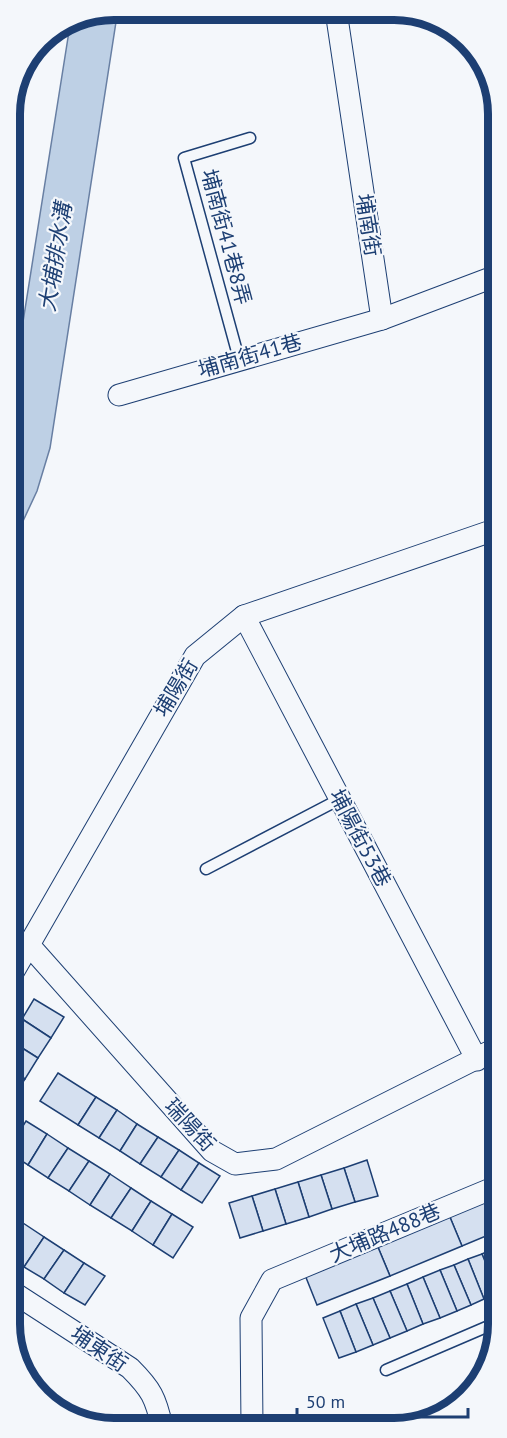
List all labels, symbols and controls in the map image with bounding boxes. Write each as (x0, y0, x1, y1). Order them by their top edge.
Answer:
street label: 埔南街41巷8弄 (195, 166, 258, 308)
street label: 埔南街 (350, 192, 387, 258)
water label: 大埔排水溝 (33, 198, 78, 314)
street label: 埔南街41巷 (195, 328, 305, 383)
street label: 埔陽街 (148, 654, 203, 722)
street label: 埔陽街53巷 (323, 784, 397, 891)
street label: 瑞陽街 (159, 1092, 222, 1157)
street label: 大埔路488巷 (325, 1197, 445, 1268)
street label: 埔東街 (66, 1320, 133, 1377)
scale bar (297, 1381, 468, 1419)
text: 50 m (306, 1390, 345, 1413)

